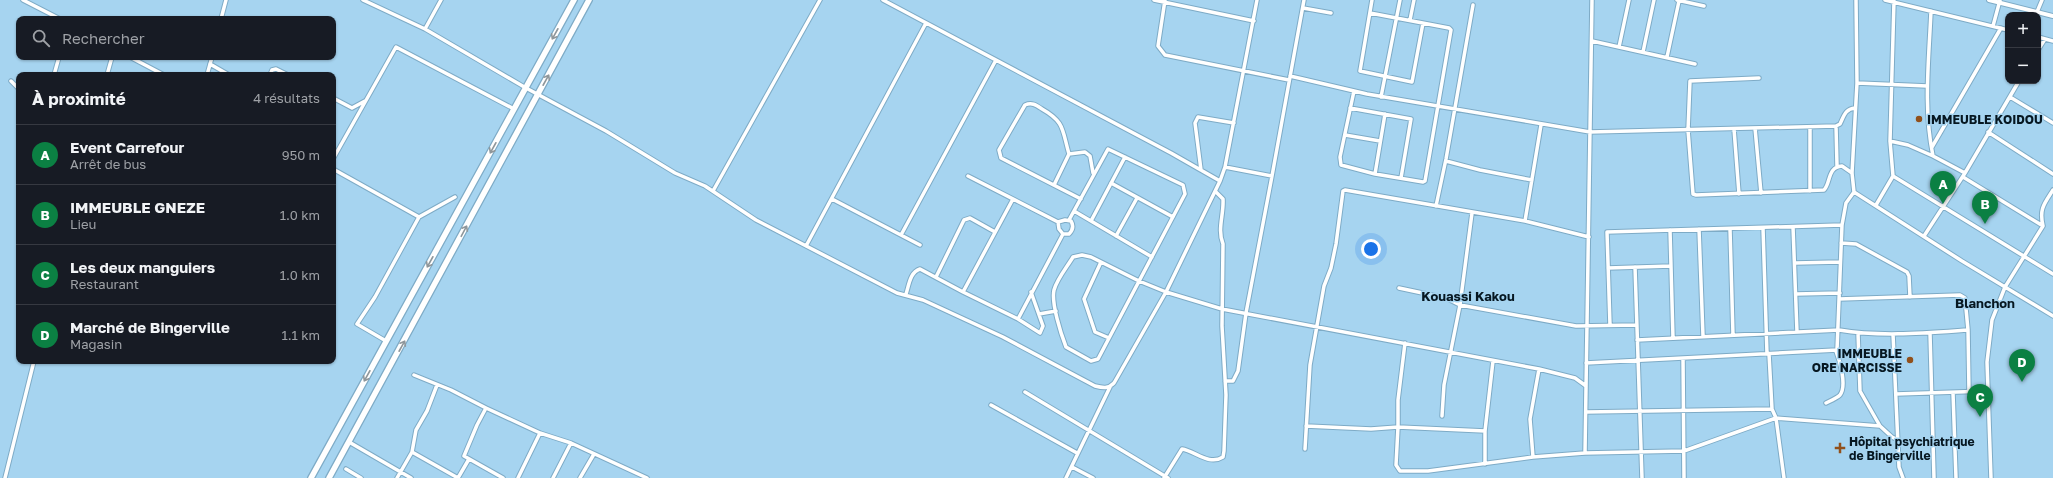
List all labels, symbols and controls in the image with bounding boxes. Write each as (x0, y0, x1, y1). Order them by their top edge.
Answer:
map controls (2005, 12, 2041, 84)
button: + (2005, 12, 2041, 48)
search box (16, 16, 336, 60)
icon: search (30, 27, 52, 49)
one-way arrow (551, 28, 558, 40)
text: Rechercher (62, 29, 145, 47)
button: − (2005, 48, 2041, 84)
one-way arrow (542, 74, 550, 86)
text: À proximité (32, 88, 126, 109)
text: 4 résultats (253, 90, 320, 106)
place label: IMMEUBLE KOIDOU (1927, 112, 2043, 127)
marker: IMMEUBLE KOIDOU (1914, 114, 1924, 124)
text: Event Carrefour (70, 138, 184, 156)
one-way arrow (488, 142, 496, 154)
text: A (40, 147, 50, 163)
text: 950 m (282, 147, 320, 163)
text: Arrêt de bus (70, 156, 146, 172)
pin: A (1930, 171, 1956, 204)
pin: B (1972, 191, 1998, 224)
text: IMMEUBLE GNEZE (70, 198, 205, 216)
text: B (40, 207, 50, 223)
text: 1.0 km (280, 207, 320, 223)
text: Lieu (70, 216, 96, 232)
one-way arrow (460, 226, 468, 238)
your location (1361, 239, 1381, 259)
one-way arrow (426, 256, 433, 268)
text: Les deux manguiers (70, 258, 215, 276)
text: C (40, 267, 50, 283)
text: 1.0 km (280, 267, 320, 283)
text: Restaurant (70, 276, 139, 292)
district label: Kouassi Kakou (1421, 288, 1515, 304)
district label: Blanchon (1955, 295, 2015, 311)
text: Marché de Bingerville (70, 318, 230, 336)
text: D (40, 327, 50, 343)
text: 1.1 km (281, 327, 320, 343)
text: Magasin (70, 336, 122, 352)
one-way arrow (398, 340, 406, 352)
place label: IMMEUBLE ORE NARCISSE (1812, 346, 1902, 375)
pin: D (2009, 349, 2035, 382)
marker: IMMEUBLE ORE NARCISSE (1905, 355, 1915, 365)
one-way arrow (363, 370, 370, 382)
pin: C (1967, 384, 1993, 417)
place label: Hôpital psychiatrique de Bingerville (1849, 434, 1975, 463)
marker: Hôpital psychiatrique de Bingerville (1834, 442, 1846, 454)

